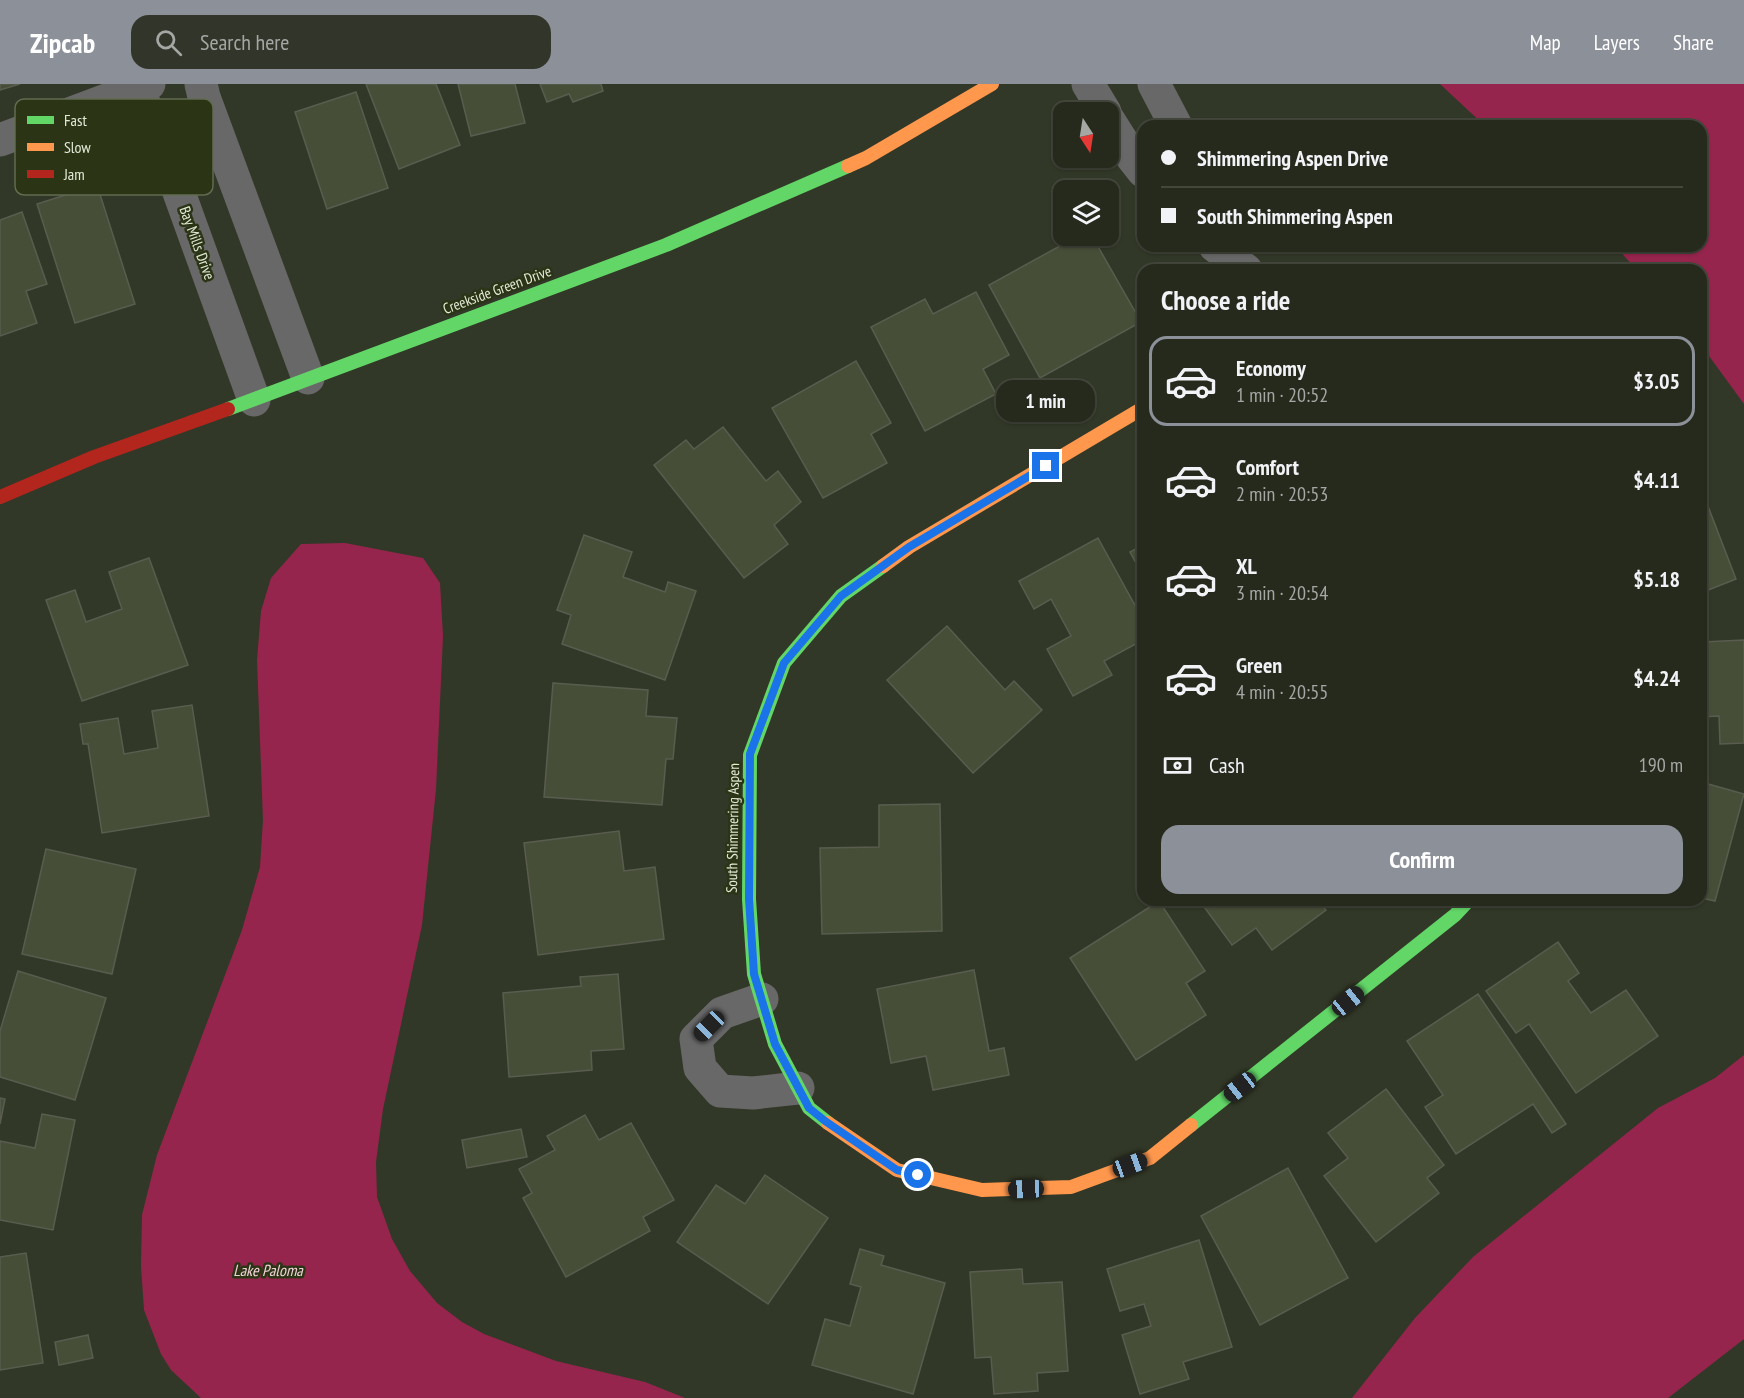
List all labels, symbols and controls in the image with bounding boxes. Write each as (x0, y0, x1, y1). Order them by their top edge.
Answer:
search box (131, 15, 551, 69)
text: Zipcab (30, 24, 95, 61)
icon: search (152, 26, 185, 59)
text: Search here (200, 28, 289, 56)
text: Map (1530, 29, 1561, 56)
text: Layers (1594, 29, 1640, 56)
text: Share (1673, 29, 1714, 56)
legend (15, 99, 213, 195)
north arrow (1053, 102, 1119, 168)
map controls (1053, 102, 1119, 246)
text: Fast (64, 110, 87, 130)
text: Slow (64, 137, 91, 157)
text: Shimmering Aspen Drive (1197, 144, 1388, 172)
text: Jam (63, 164, 85, 184)
button: layers (1053, 180, 1119, 246)
text: South Shimmering Aspen (1197, 202, 1393, 230)
street label: Bay Mills Drive (175, 204, 220, 282)
street label: Creekside Green Drive (440, 261, 554, 318)
text: Choose a ride (1161, 283, 1290, 317)
icon: car (1164, 354, 1218, 408)
text: Economy (1236, 354, 1306, 382)
text: $3.05 (1633, 367, 1680, 395)
callout: 1 min (996, 379, 1096, 421)
text: 1 min · 20:52 (1236, 382, 1328, 408)
text: 1 min (1025, 388, 1066, 414)
route end (1032, 452, 1059, 479)
icon: car (1164, 453, 1218, 507)
text: Comfort (1236, 453, 1299, 481)
text: $4.11 (1633, 466, 1680, 494)
text: 2 min · 20:53 (1236, 481, 1328, 507)
icon: car (1164, 552, 1218, 606)
text: XL (1236, 552, 1257, 580)
text: $5.18 (1633, 565, 1680, 593)
text: 3 min · 20:54 (1236, 580, 1328, 606)
icon: car (1164, 651, 1218, 705)
text: Green (1236, 651, 1282, 679)
text: $4.24 (1633, 664, 1680, 692)
text: 4 min · 20:55 (1236, 679, 1328, 705)
icon: cash (1161, 749, 1194, 782)
text: Cash (1209, 751, 1245, 779)
text: 190 m (1639, 752, 1683, 778)
street label: South Shimmering Aspen (722, 763, 743, 893)
button: Confirm (1161, 825, 1683, 894)
car (1328, 983, 1368, 1019)
car (690, 1007, 728, 1045)
car (1220, 1069, 1260, 1105)
car (1110, 1150, 1150, 1180)
route start (904, 1161, 931, 1188)
car (1008, 1179, 1044, 1199)
water label: Lake Paloma (233, 1260, 304, 1280)

